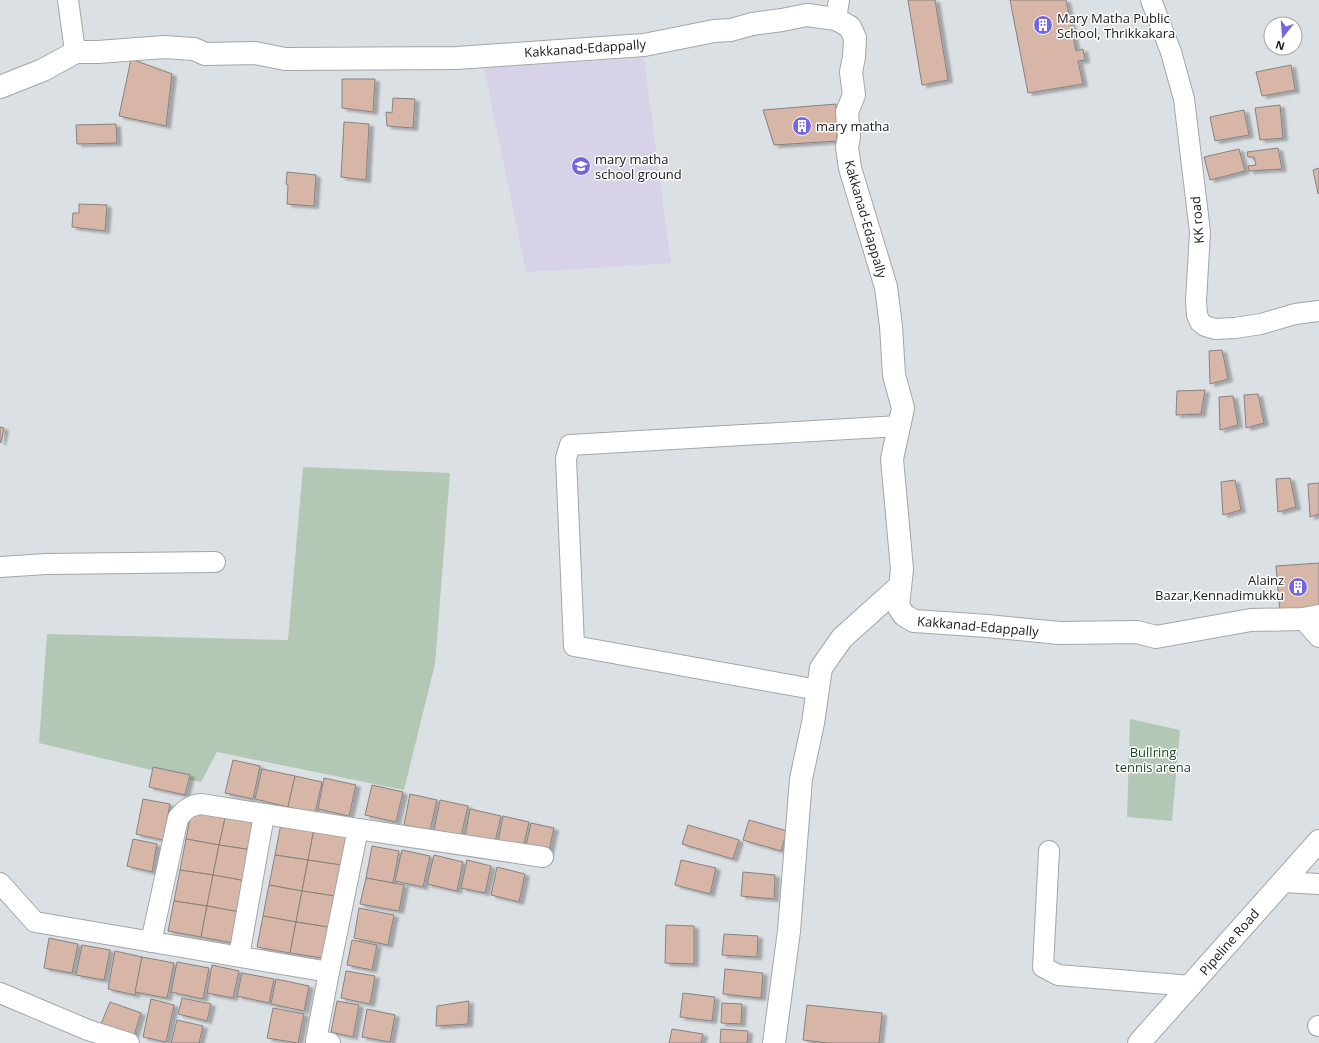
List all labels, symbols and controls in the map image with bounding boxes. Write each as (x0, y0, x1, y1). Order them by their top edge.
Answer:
place label: Mary Matha Public School, Thrikkakara (1057, 9, 1175, 42)
building icon: Mary Matha Public School, Thrikkakara (1032, 14, 1054, 36)
north arrow (1263, 16, 1303, 56)
street label: Kakkanad-Edappally (524, 35, 647, 61)
text: N (1273, 38, 1286, 55)
building icon: mary matha (791, 115, 813, 137)
place label: mary matha (816, 117, 890, 135)
place label: mary matha school ground (595, 150, 682, 183)
school or university icon: mary matha school ground (570, 155, 592, 177)
street label: Kakkanad-Edappally (841, 158, 892, 281)
street label: KK road (1186, 196, 1208, 244)
place label: Alainz Bazar,Kennadimukku (1155, 571, 1284, 604)
building icon: Alainz Bazar,Kennadimukku (1287, 576, 1309, 598)
street label: Kakkanad-Edappally (916, 612, 1040, 640)
park label: Bullring tennis arena (1115, 743, 1191, 776)
street label: Pipeline Road (1195, 905, 1263, 979)

